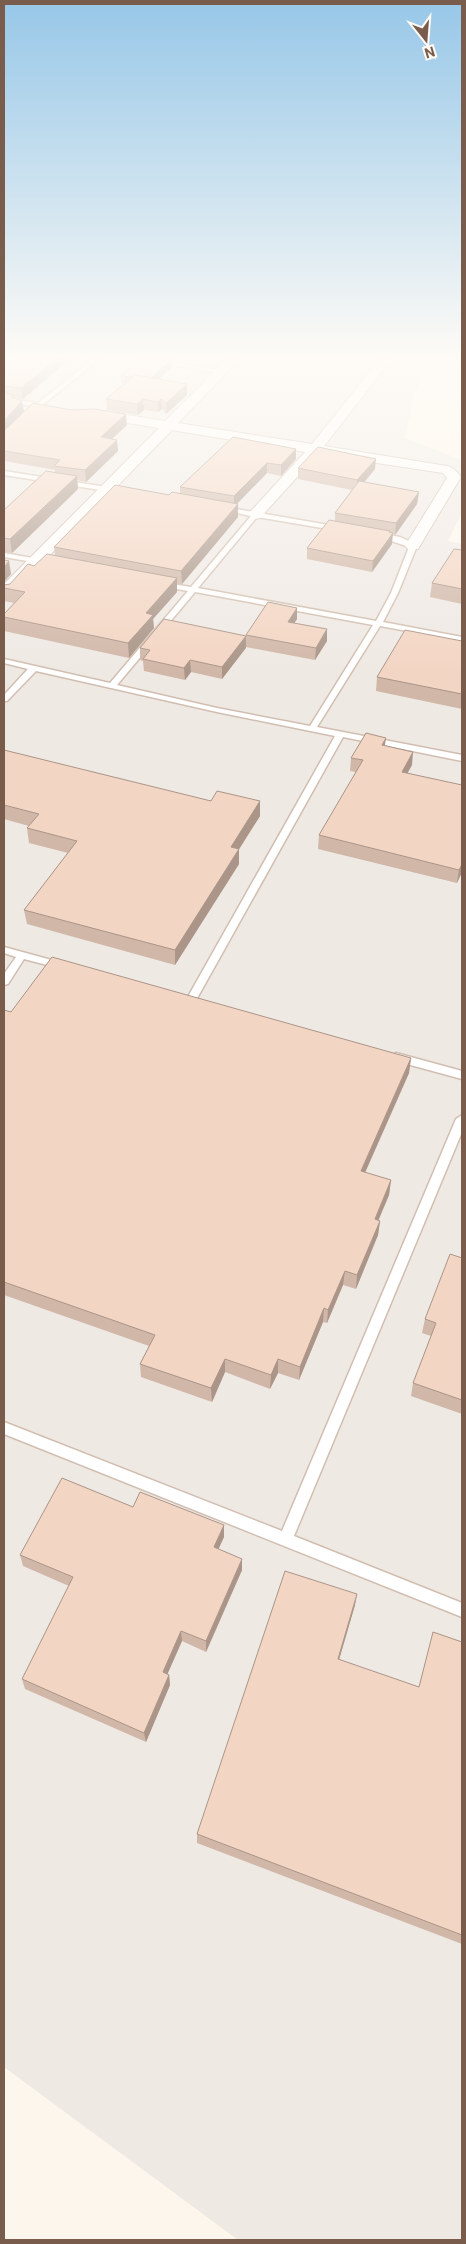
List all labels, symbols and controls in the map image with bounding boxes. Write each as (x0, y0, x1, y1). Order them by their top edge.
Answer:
north arrow (401, 15, 451, 65)
text: N (423, 43, 437, 62)

